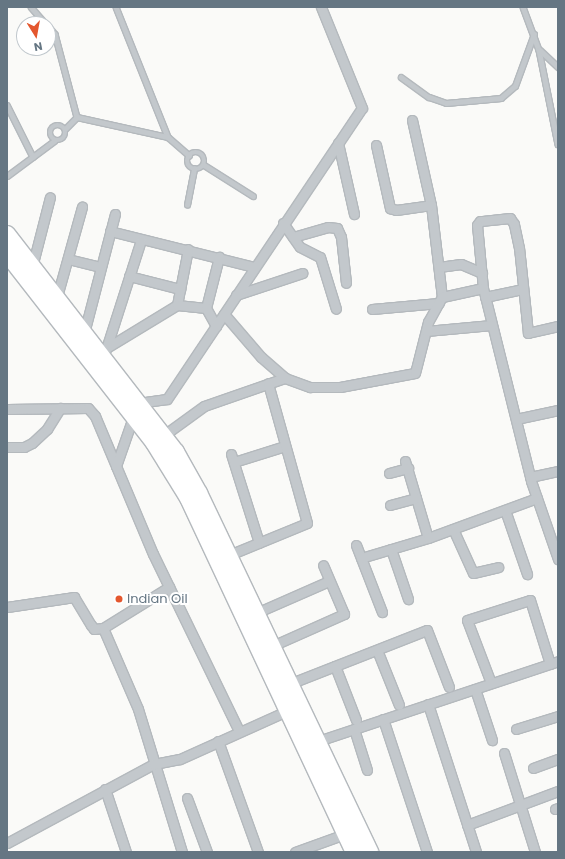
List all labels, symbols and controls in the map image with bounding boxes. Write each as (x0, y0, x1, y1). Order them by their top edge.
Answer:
north arrow (16, 16, 56, 56)
text: N (33, 38, 44, 55)
place label: Indian Oil (127, 591, 188, 607)
marker: Indian Oil (114, 594, 124, 604)

